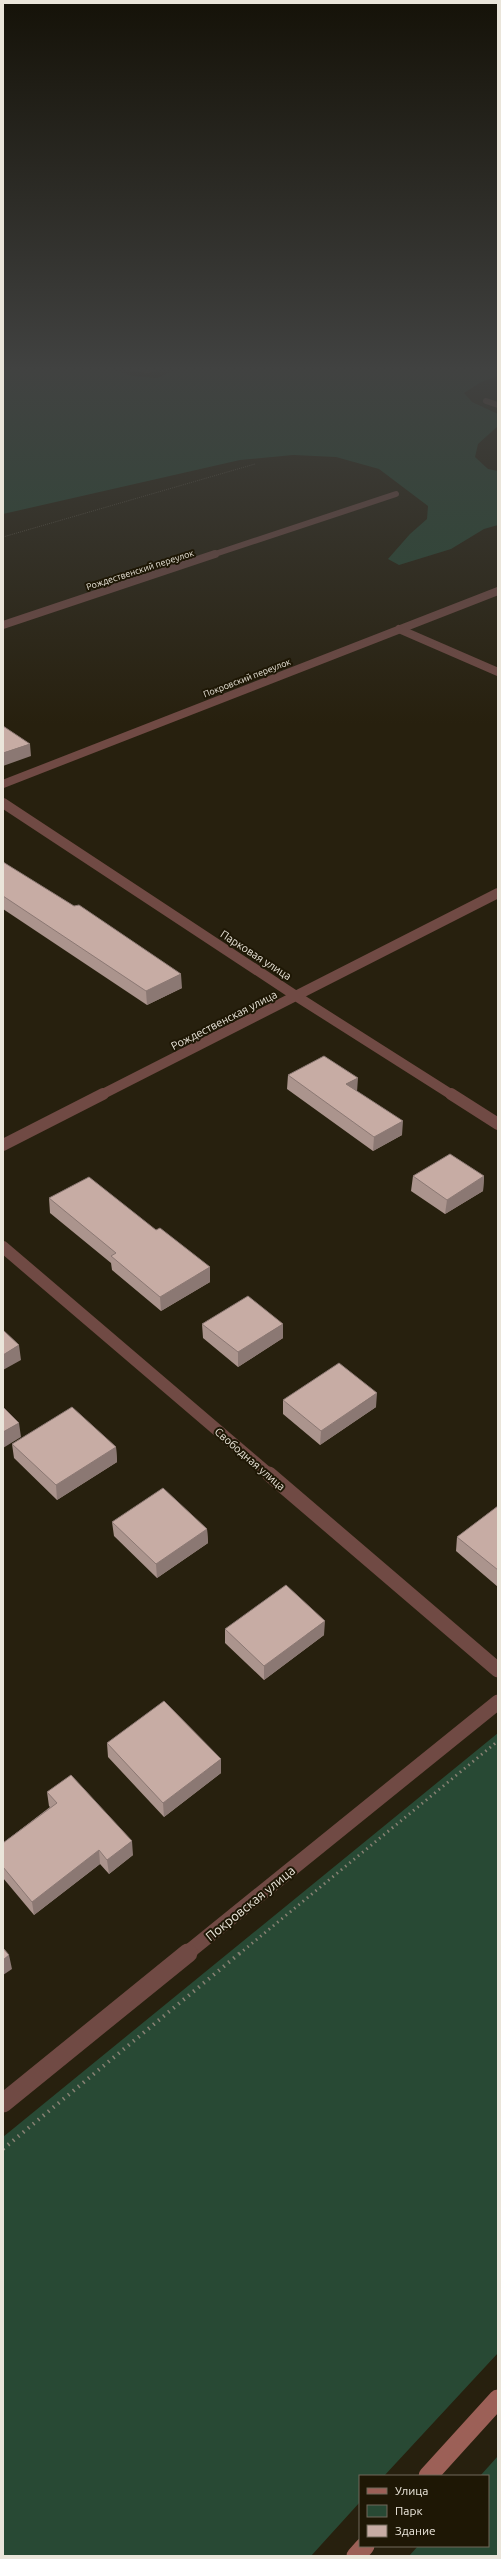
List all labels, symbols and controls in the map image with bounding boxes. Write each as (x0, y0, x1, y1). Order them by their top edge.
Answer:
street label: Рождественский переулок (85, 548, 195, 592)
street label: Покровский переулок (202, 657, 292, 699)
street label: Парковая улица (218, 928, 294, 982)
street label: Рождественская улица (169, 988, 279, 1052)
street label: Свободная улица (212, 1425, 288, 1493)
street label: Покровская улица (203, 1863, 297, 1943)
legend (359, 2475, 489, 2547)
text: Улица (395, 2484, 428, 2497)
text: Парк (395, 2504, 423, 2517)
text: Здание (395, 2524, 436, 2537)

